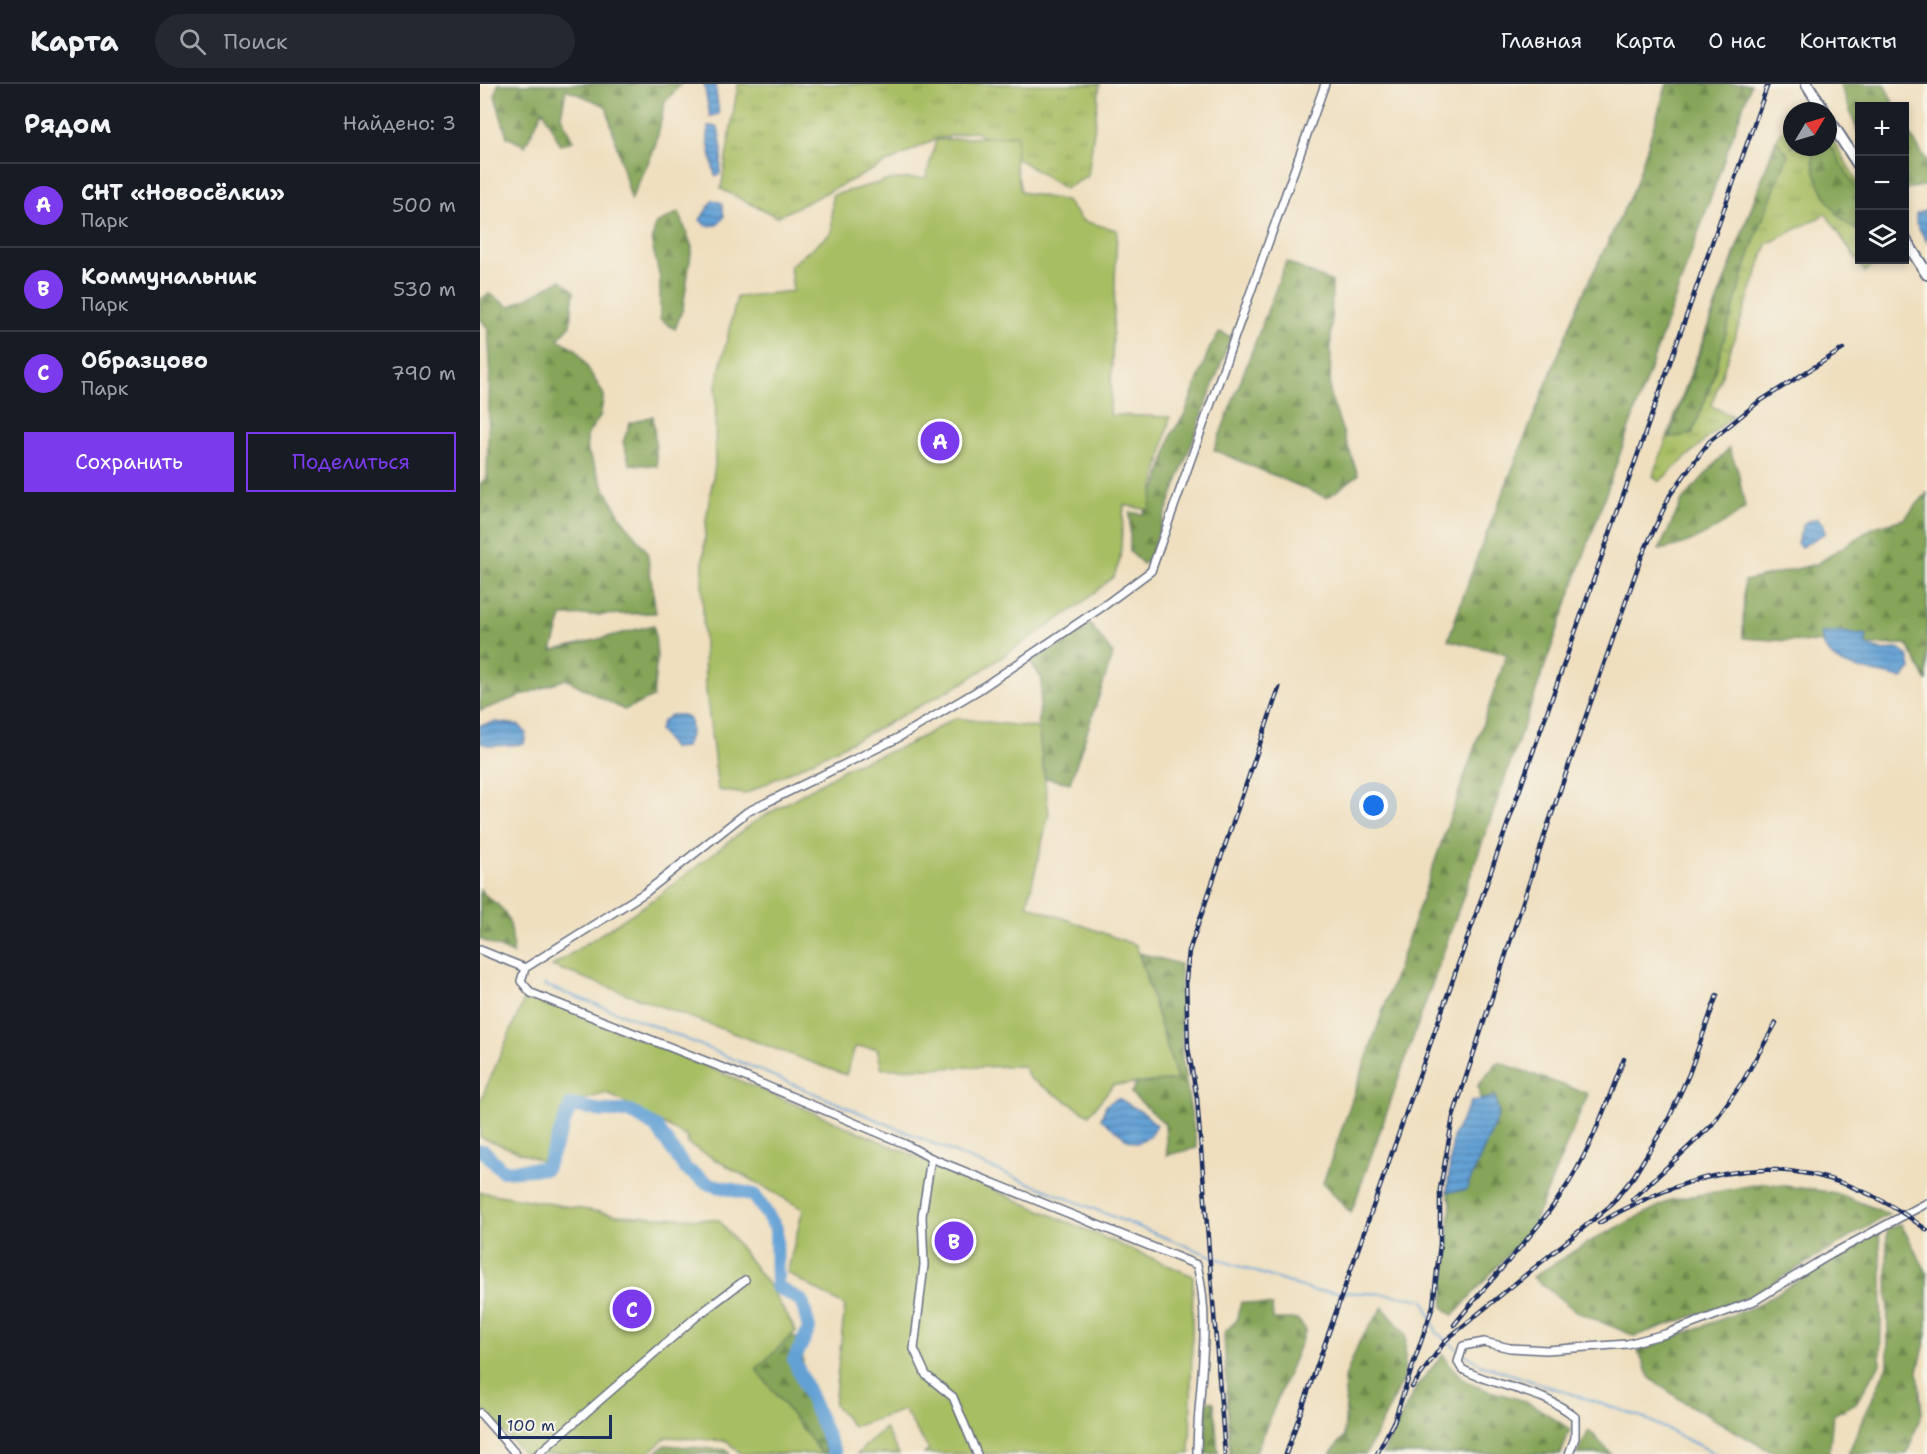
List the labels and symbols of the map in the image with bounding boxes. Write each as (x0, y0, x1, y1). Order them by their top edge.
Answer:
north arrow (1783, 102, 1837, 156)
pin: A (920, 418, 960, 464)
your location (1359, 791, 1388, 820)
pin: B (934, 1218, 974, 1264)
pin: C (612, 1286, 652, 1332)
scale bar (498, 1412, 612, 1440)

